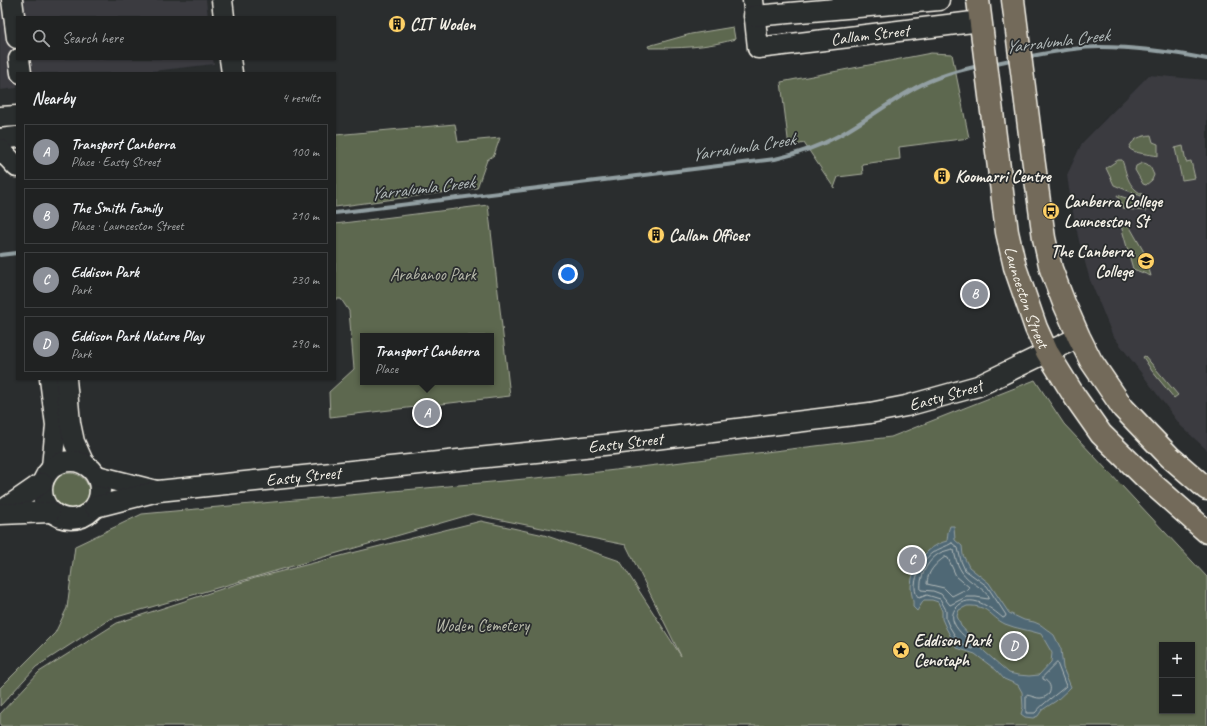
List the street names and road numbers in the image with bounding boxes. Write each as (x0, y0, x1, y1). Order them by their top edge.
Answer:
street label: Callam Street (830, 20, 913, 50)
street label: Launceston Street (1000, 245, 1055, 354)
street label: Easty Street (907, 374, 988, 416)
street label: Easty Street (587, 428, 666, 457)
street label: Easty Street (265, 462, 344, 491)

